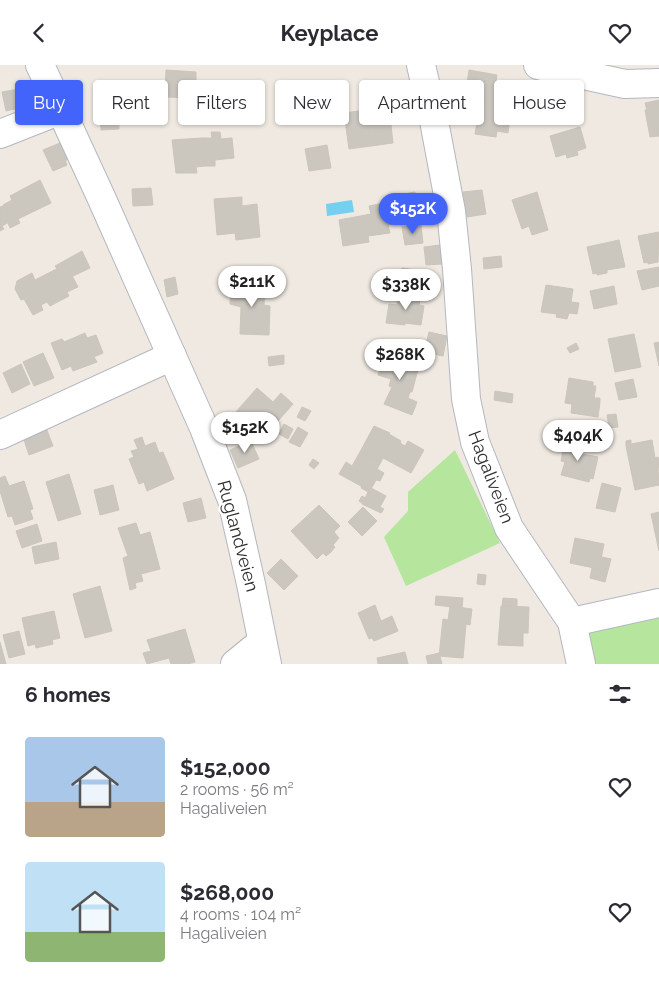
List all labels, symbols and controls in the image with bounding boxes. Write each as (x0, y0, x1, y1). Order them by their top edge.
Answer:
icon: back (25, 19, 53, 47)
icon: heart (606, 19, 634, 47)
text: Keyplace (281, 20, 378, 46)
chip: Buy (15, 80, 83, 125)
chip: Rent (93, 80, 168, 125)
chip: Filters (178, 80, 265, 125)
chip: New (275, 80, 349, 125)
chip: Apartment (359, 80, 484, 125)
chip: House (494, 80, 584, 125)
pin: $152K (378, 193, 448, 235)
text: $152K (390, 199, 436, 218)
pin: $211K (217, 265, 287, 308)
pin: $338K (371, 269, 441, 311)
text: $211K (229, 272, 275, 291)
text: $338K (382, 275, 430, 294)
pin: $268K (365, 339, 435, 381)
text: $268K (375, 345, 425, 364)
pin: $152K (210, 411, 280, 454)
text: $152K (222, 418, 268, 437)
pin: $404K (543, 419, 613, 462)
text: $404K (554, 426, 602, 445)
street label: Hagaliveien (464, 428, 519, 526)
street label: Ruglandveien (214, 478, 263, 594)
icon: filters (606, 680, 634, 708)
text: 6 homes (25, 682, 111, 707)
text: $152,000 (180, 755, 271, 780)
icon: home (65, 757, 125, 817)
icon: heart (606, 773, 634, 801)
text: 2 rooms · 56 m² (180, 780, 294, 799)
text: Hagaliveien (180, 799, 267, 818)
text: $268,000 (180, 880, 274, 905)
icon: home (65, 882, 125, 942)
icon: heart (606, 898, 634, 926)
text: 4 rooms · 104 m² (180, 905, 301, 924)
text: Hagaliveien (180, 924, 267, 943)

